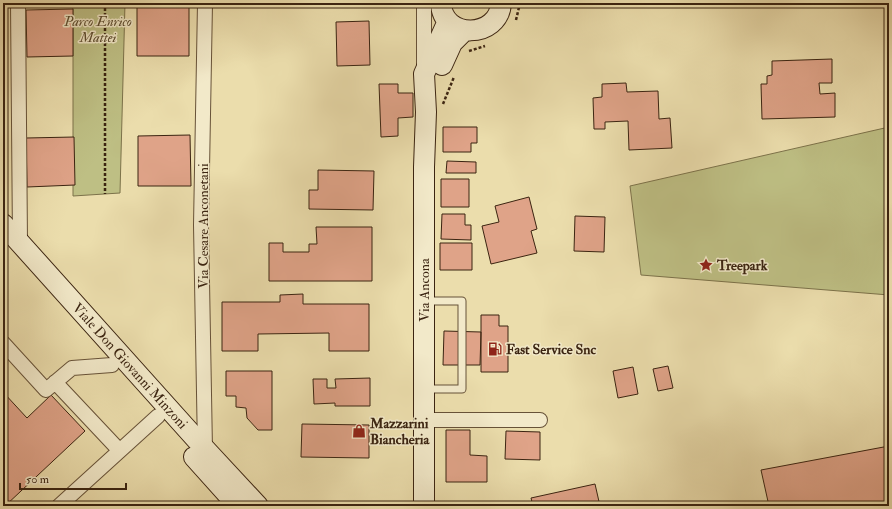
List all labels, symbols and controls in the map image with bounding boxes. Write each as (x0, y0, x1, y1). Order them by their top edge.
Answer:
park label: Parco Enrico Mattei (63, 13, 132, 46)
street label: Via Cesare Anconetani (195, 163, 212, 289)
place icon: Treepark (698, 257, 714, 273)
place label: Treepark (716, 257, 768, 275)
street label: Via Ancona (416, 258, 433, 322)
street label: Viale Don Giovanni Minzoni (69, 299, 191, 433)
fuel station icon: Fast Service Snc (487, 341, 503, 357)
place label: Fast Service Snc (506, 341, 597, 358)
place label: Mazzarini Biancheria (369, 415, 431, 448)
shop icon: Mazzarini Biancheria (351, 423, 367, 439)
scale bar (20, 465, 126, 491)
text: 50 m (26, 472, 50, 487)

